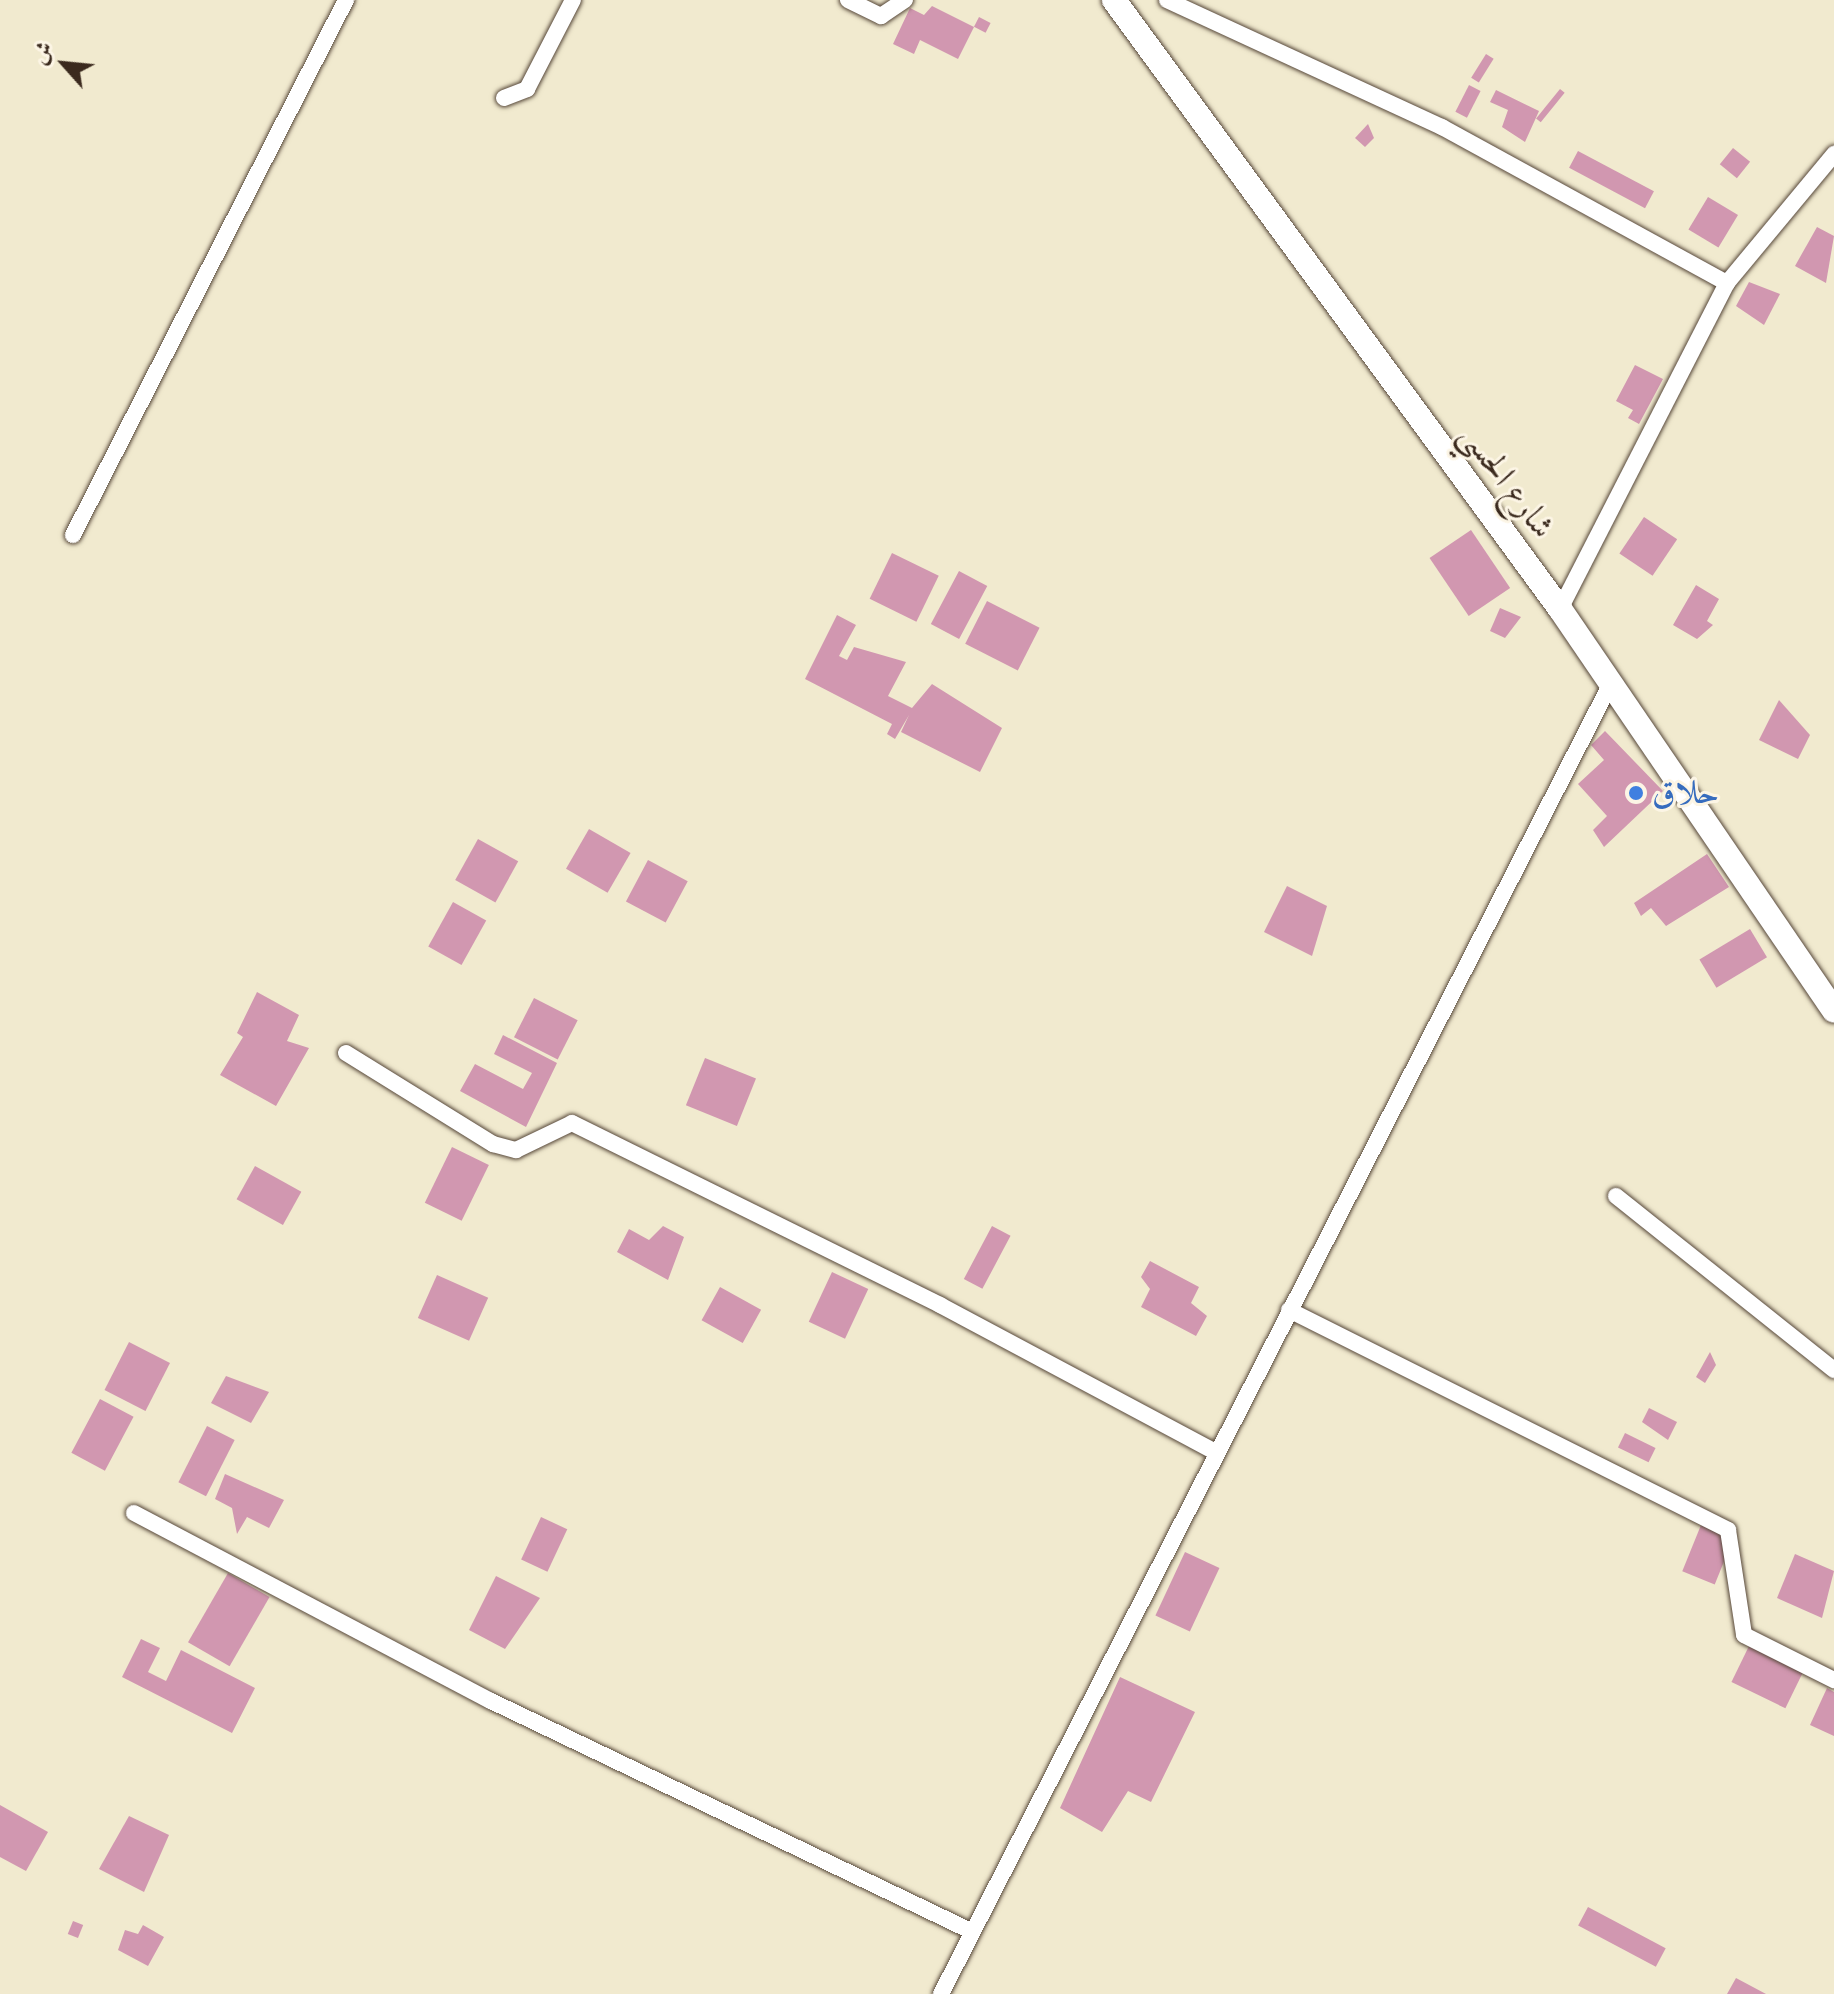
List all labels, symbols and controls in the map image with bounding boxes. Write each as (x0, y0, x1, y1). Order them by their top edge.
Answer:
north arrow (24, 24, 104, 104)
text: ش (25, 37, 60, 69)
street label: شارع الحسي (1451, 416, 1563, 546)
place label: حلاق (1652, 773, 1719, 813)
marker: حلاق (1627, 784, 1645, 802)

